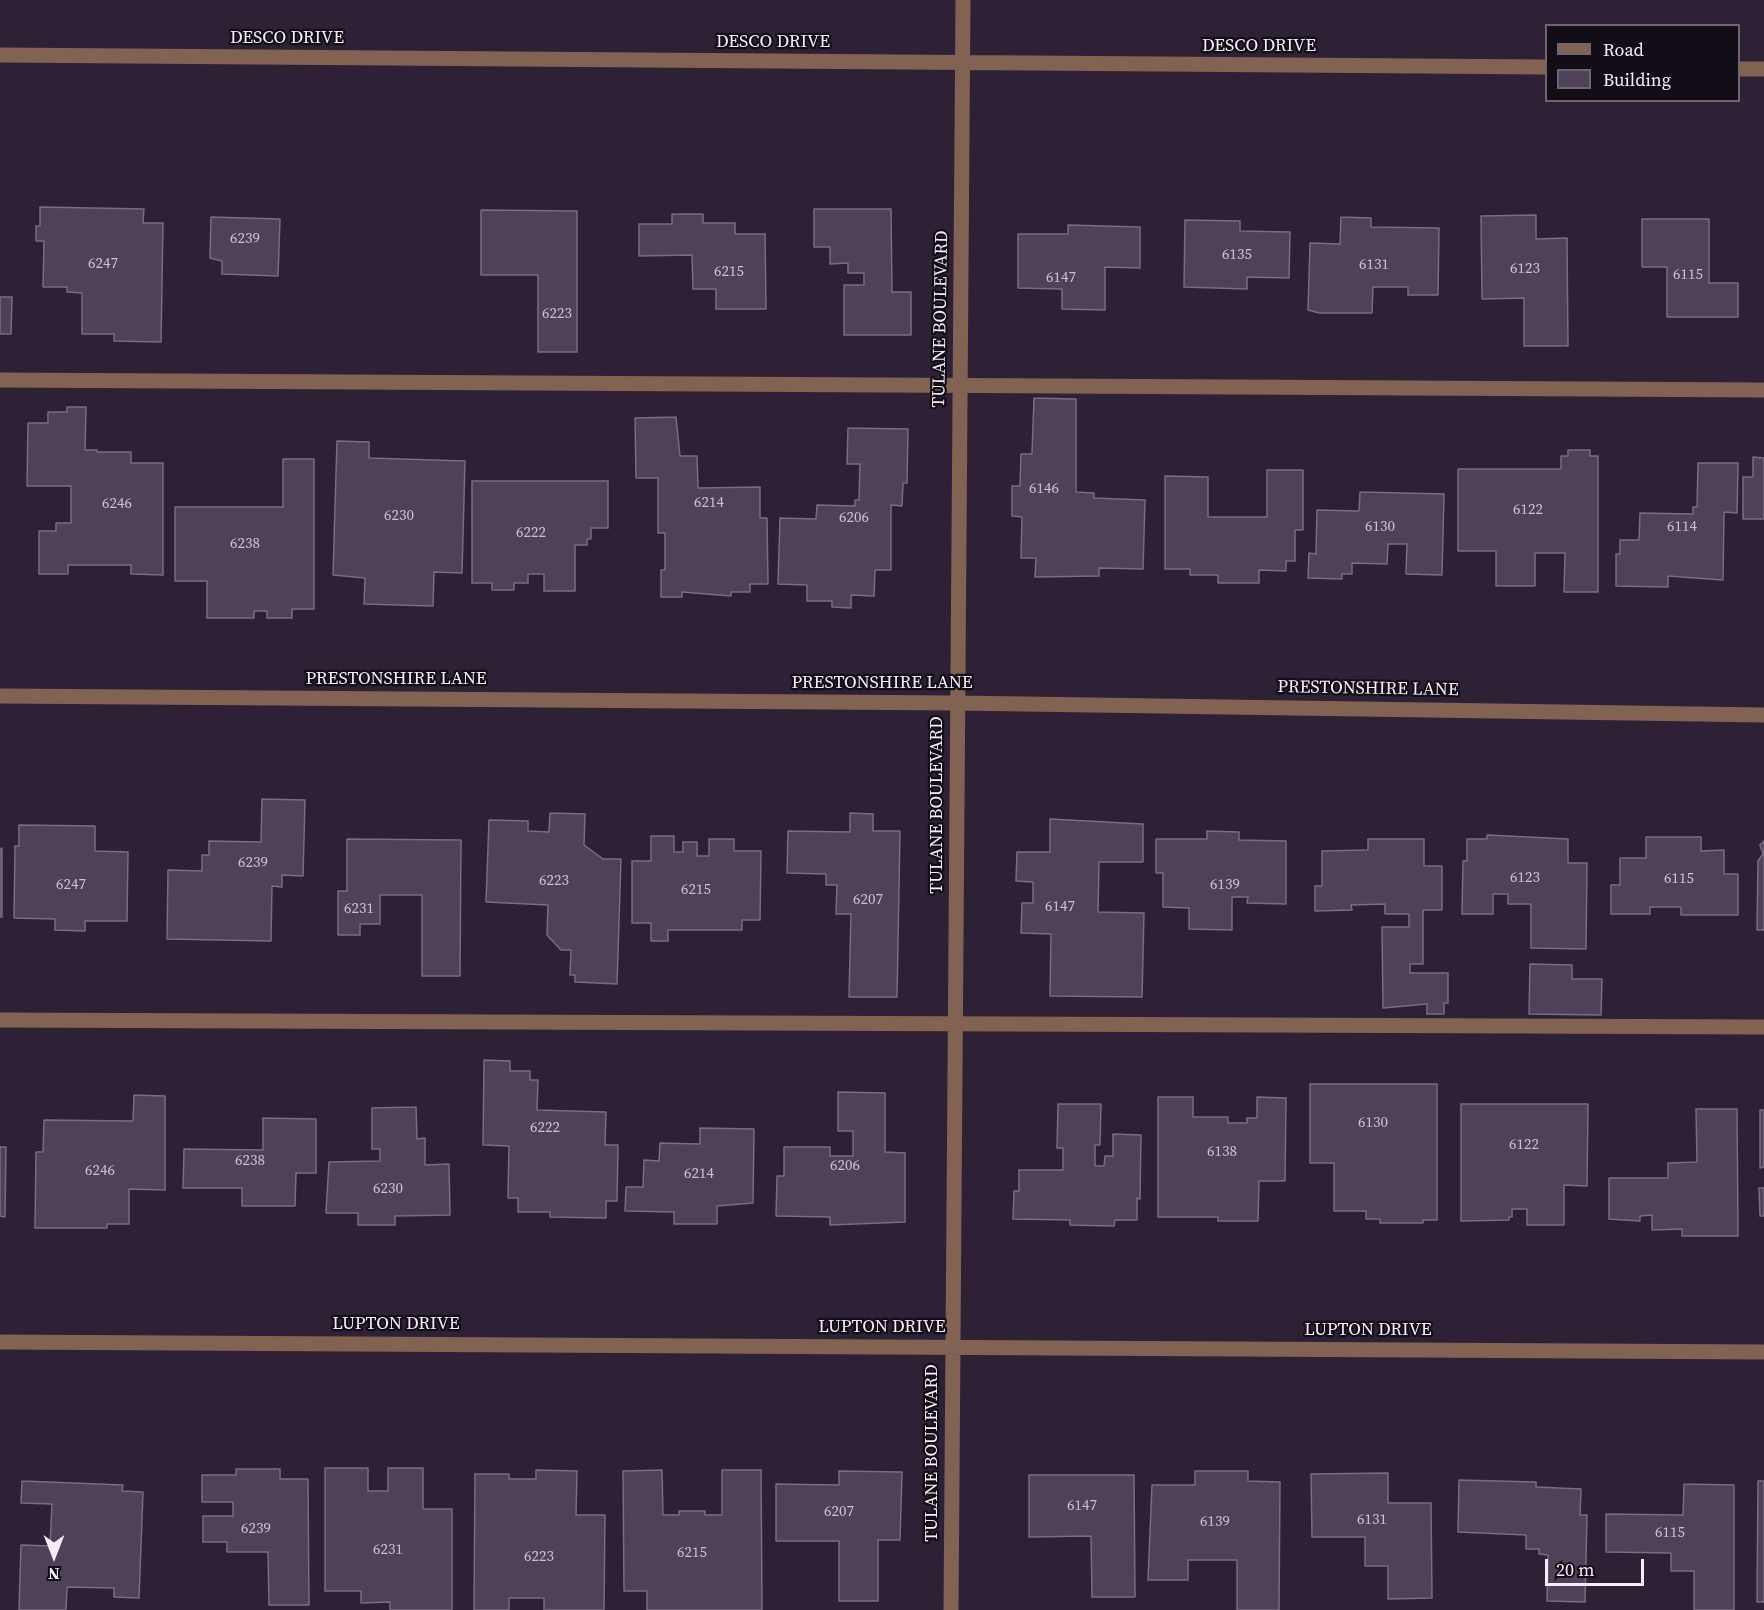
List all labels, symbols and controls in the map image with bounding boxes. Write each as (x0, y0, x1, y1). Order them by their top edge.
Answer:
legend (1545, 24, 1740, 102)
street label: DESCO DRIVE (230, 27, 344, 49)
street label: DESCO DRIVE (716, 31, 830, 53)
street label: DESCO DRIVE (1202, 35, 1316, 57)
text: Road (1603, 37, 1644, 62)
text: Building (1603, 67, 1671, 92)
house number: 6239 (230, 230, 260, 248)
street label: TULANE BOULEVARD (929, 230, 953, 408)
house number: 6135 (1222, 246, 1252, 264)
house number: 6247 (88, 255, 118, 273)
house number: 6131 (1359, 256, 1389, 274)
house number: 6123 (1510, 260, 1540, 278)
house number: 6215 (714, 263, 744, 281)
house number: 6115 (1673, 266, 1703, 284)
house number: 6147 (1046, 269, 1076, 287)
house number: 6223 (542, 305, 572, 323)
house number: 6146 (1029, 480, 1059, 498)
house number: 6214 (694, 494, 724, 512)
house number: 6246 (102, 495, 132, 513)
house number: 6122 (1513, 501, 1543, 519)
house number: 6230 (384, 507, 414, 525)
house number: 6206 (839, 509, 869, 527)
house number: 6130 (1365, 518, 1395, 536)
house number: 6114 (1667, 518, 1697, 536)
house number: 6222 (516, 524, 546, 542)
house number: 6238 (230, 535, 260, 553)
street label: PRESTONSHIRE LANE (305, 668, 487, 690)
street label: PRESTONSHIRE LANE (791, 672, 973, 694)
street label: PRESTONSHIRE LANE (1277, 677, 1459, 701)
street label: TULANE BOULEVARD (926, 716, 948, 894)
house number: 6239 (238, 854, 268, 872)
house number: 6123 (1510, 869, 1540, 887)
house number: 6115 (1664, 870, 1694, 888)
house number: 6223 (539, 872, 569, 890)
house number: 6247 (56, 876, 86, 894)
house number: 6139 (1210, 876, 1240, 894)
house number: 6215 (681, 881, 711, 899)
house number: 6207 (853, 891, 883, 909)
house number: 6147 (1045, 898, 1075, 916)
house number: 6231 (344, 900, 374, 918)
house number: 6130 (1358, 1114, 1388, 1132)
house number: 6222 (530, 1119, 560, 1137)
house number: 6122 (1509, 1136, 1539, 1154)
house number: 6138 (1207, 1143, 1237, 1161)
house number: 6238 (235, 1152, 265, 1170)
house number: 6206 (830, 1157, 860, 1175)
house number: 6246 (85, 1162, 115, 1180)
house number: 6214 (684, 1165, 714, 1183)
house number: 6230 (373, 1180, 403, 1198)
street label: LUPTON DRIVE (332, 1313, 460, 1335)
street label: LUPTON DRIVE (818, 1316, 946, 1338)
street label: LUPTON DRIVE (1304, 1319, 1432, 1341)
street label: TULANE BOULEVARD (921, 1364, 943, 1542)
house number: 6147 (1067, 1497, 1097, 1515)
house number: 6207 (824, 1503, 854, 1521)
house number: 6131 (1357, 1511, 1387, 1529)
house number: 6139 (1200, 1513, 1230, 1531)
house number: 6239 (241, 1520, 271, 1538)
house number: 6115 (1655, 1524, 1685, 1542)
north arrow (24, 1526, 84, 1586)
house number: 6231 (373, 1541, 403, 1559)
house number: 6215 (677, 1544, 707, 1562)
scale bar (1548, 1547, 1647, 1585)
house number: 6223 (524, 1548, 554, 1566)
text: 20 m (1556, 1557, 1594, 1582)
text: N (48, 1563, 60, 1585)

